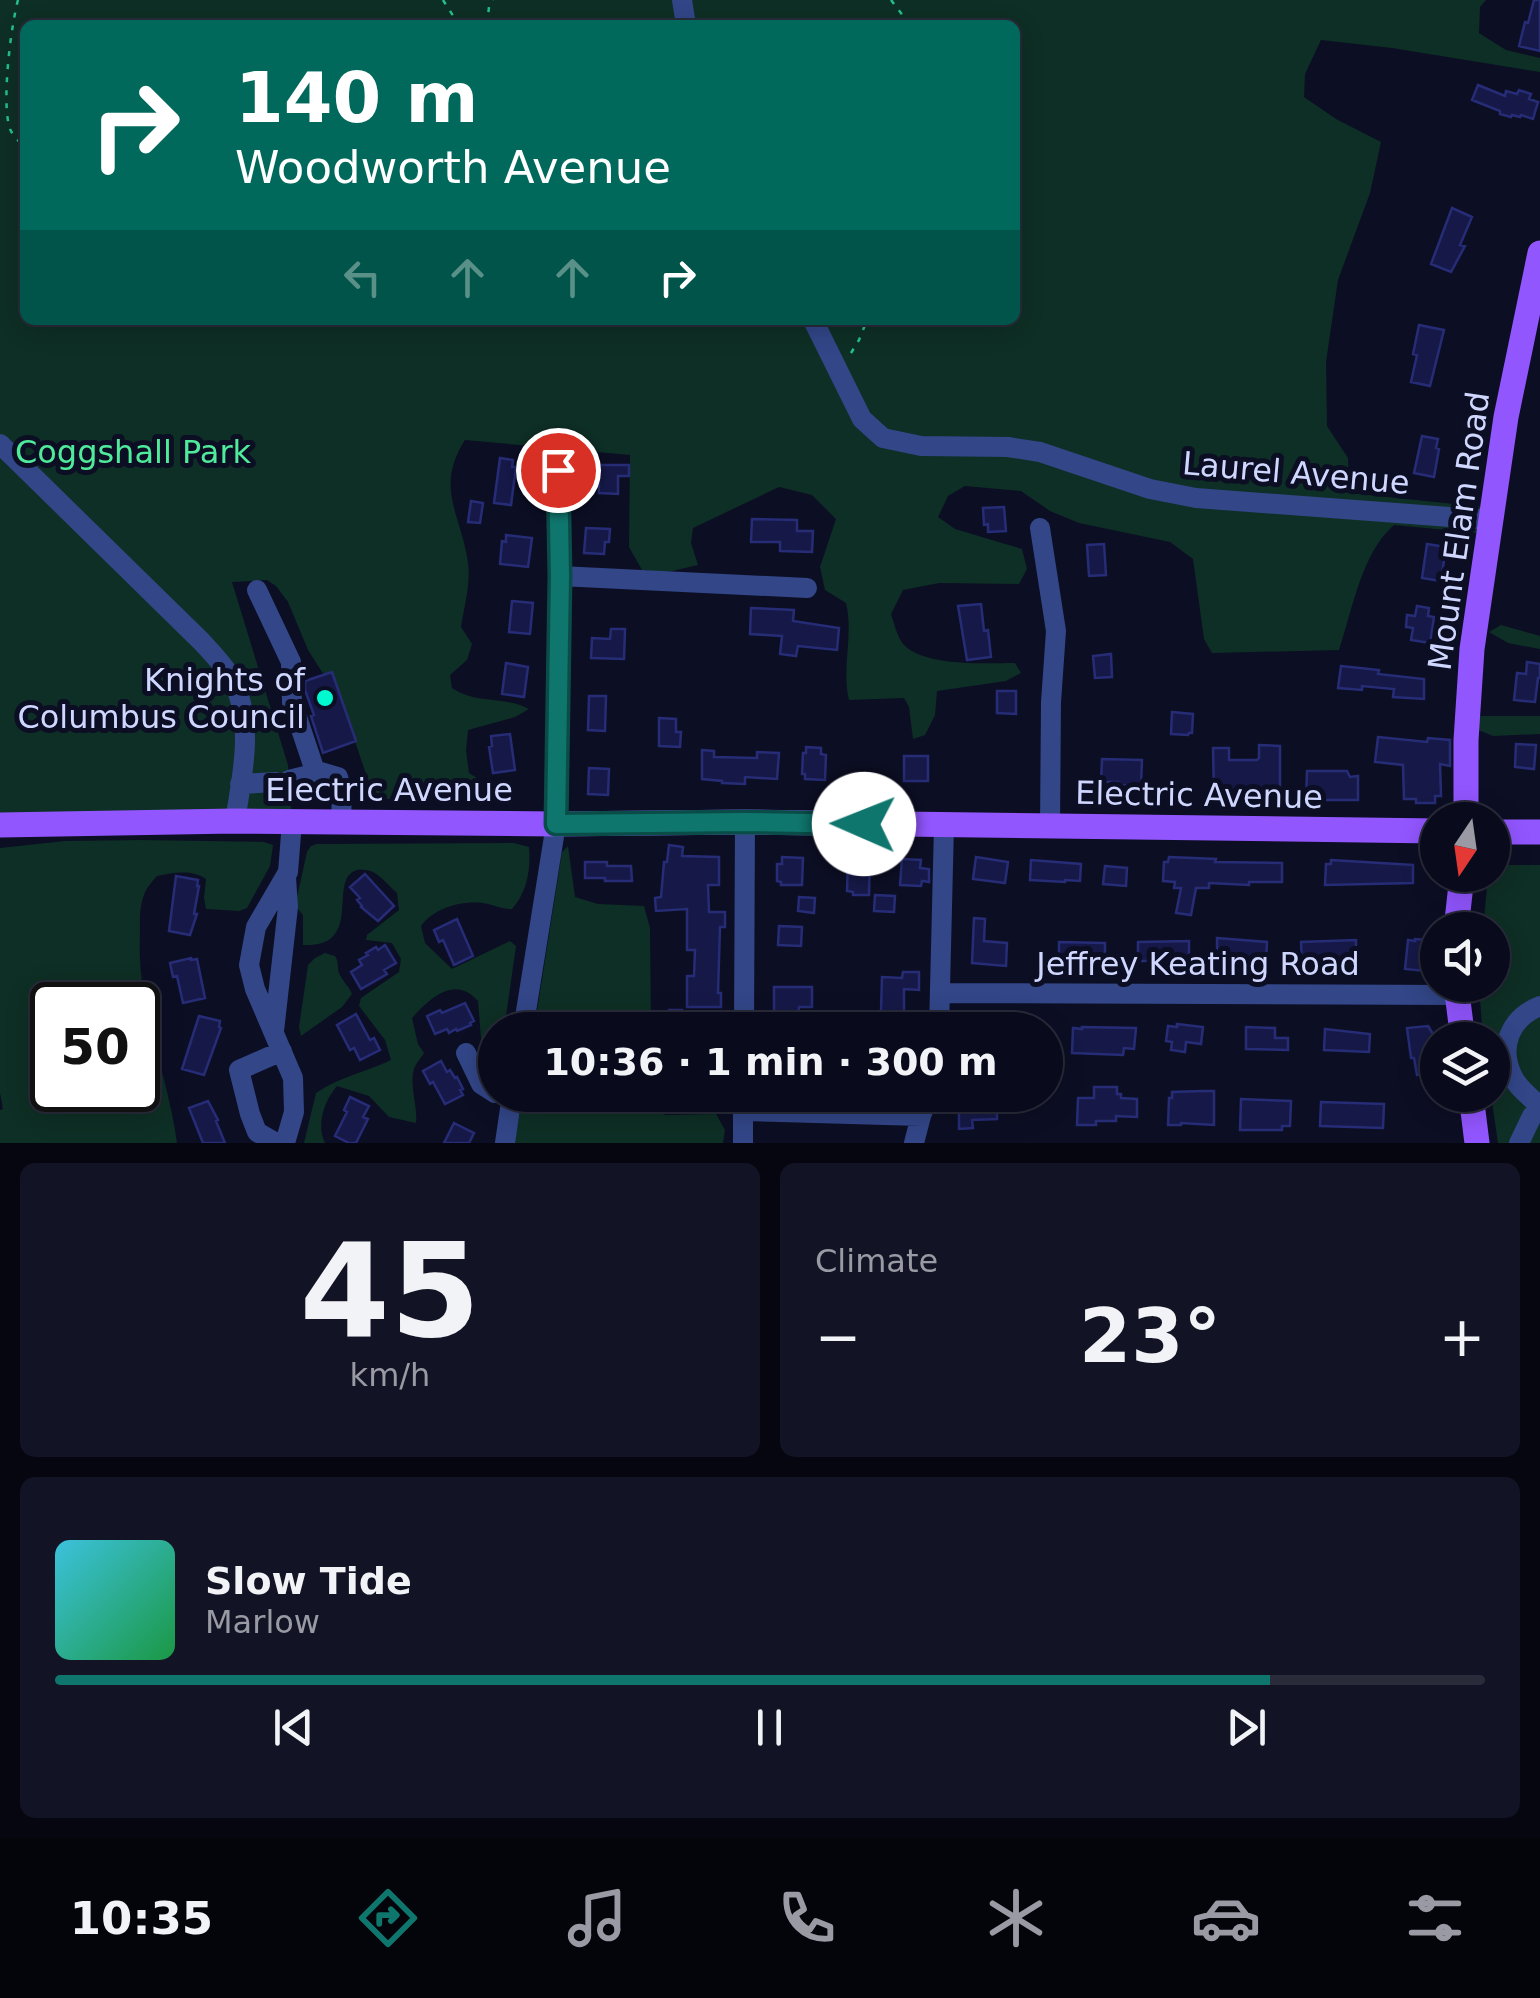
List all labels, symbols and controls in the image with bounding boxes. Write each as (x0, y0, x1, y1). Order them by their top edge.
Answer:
text: 140 m (235, 57, 478, 139)
icon: right (70, 60, 200, 190)
text: Woodworth Avenue (235, 141, 671, 194)
icon: left (335, 250, 390, 305)
icon: ahead (440, 250, 495, 305)
icon: ahead (545, 250, 600, 305)
icon: right (650, 250, 705, 305)
street label: Mount Elam Road (1421, 389, 1497, 673)
pin (516, 428, 601, 513)
park label: Coggshall Park (15, 433, 252, 471)
icon: arrive (531, 443, 586, 498)
street label: Laurel Avenue (1181, 444, 1411, 502)
place label: Knights of Columbus Council (17, 661, 306, 736)
marker: Knights of Columbus Council (314, 687, 336, 709)
street label: Electric Avenue (265, 771, 513, 809)
position arrow (812, 772, 916, 876)
street label: Electric Avenue (1075, 774, 1323, 816)
north arrow (1420, 802, 1510, 892)
map controls (1420, 802, 1510, 1112)
button: sound (1420, 912, 1510, 1002)
street label: Jeffrey Keating Road (1034, 945, 1360, 983)
speed limit sign: 50 (30, 982, 160, 1112)
button: layers (1420, 1022, 1510, 1112)
text: 10:36 · 1 min · 300 m (543, 1040, 998, 1084)
text: 45 (300, 1215, 480, 1367)
text: Climate (815, 1242, 938, 1280)
text: 23° (1079, 1292, 1221, 1380)
text: − (815, 1305, 861, 1369)
text: + (1439, 1305, 1485, 1369)
text: km/h (350, 1356, 430, 1394)
text: Slow Tide (205, 1559, 412, 1603)
text: Marlow (205, 1603, 320, 1641)
icon: previous (266, 1700, 321, 1755)
icon: pause (742, 1700, 797, 1755)
icon: next (1219, 1700, 1274, 1755)
icon: directions (353, 1883, 423, 1953)
icon: music (562, 1883, 632, 1953)
icon: phone (772, 1883, 842, 1953)
icon: climate (981, 1883, 1051, 1953)
icon: car (1191, 1883, 1261, 1953)
icon: filters (1400, 1883, 1470, 1953)
text: 10:35 (70, 1892, 213, 1945)

